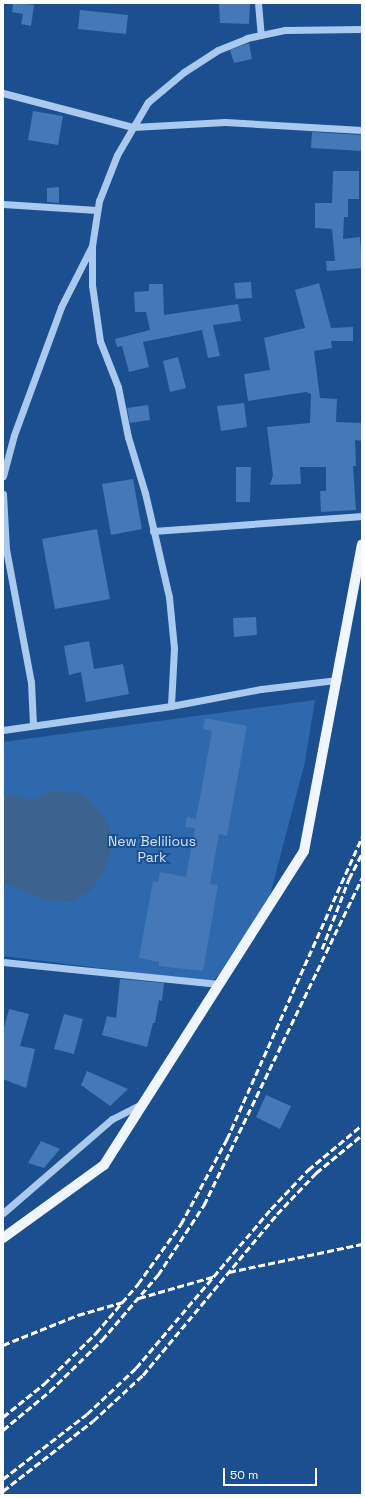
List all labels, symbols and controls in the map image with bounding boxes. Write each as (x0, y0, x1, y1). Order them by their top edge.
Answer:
park label: New Belilious Park (108, 833, 196, 866)
scale bar (225, 1460, 319, 1486)
text: 50 m (230, 1467, 258, 1483)

